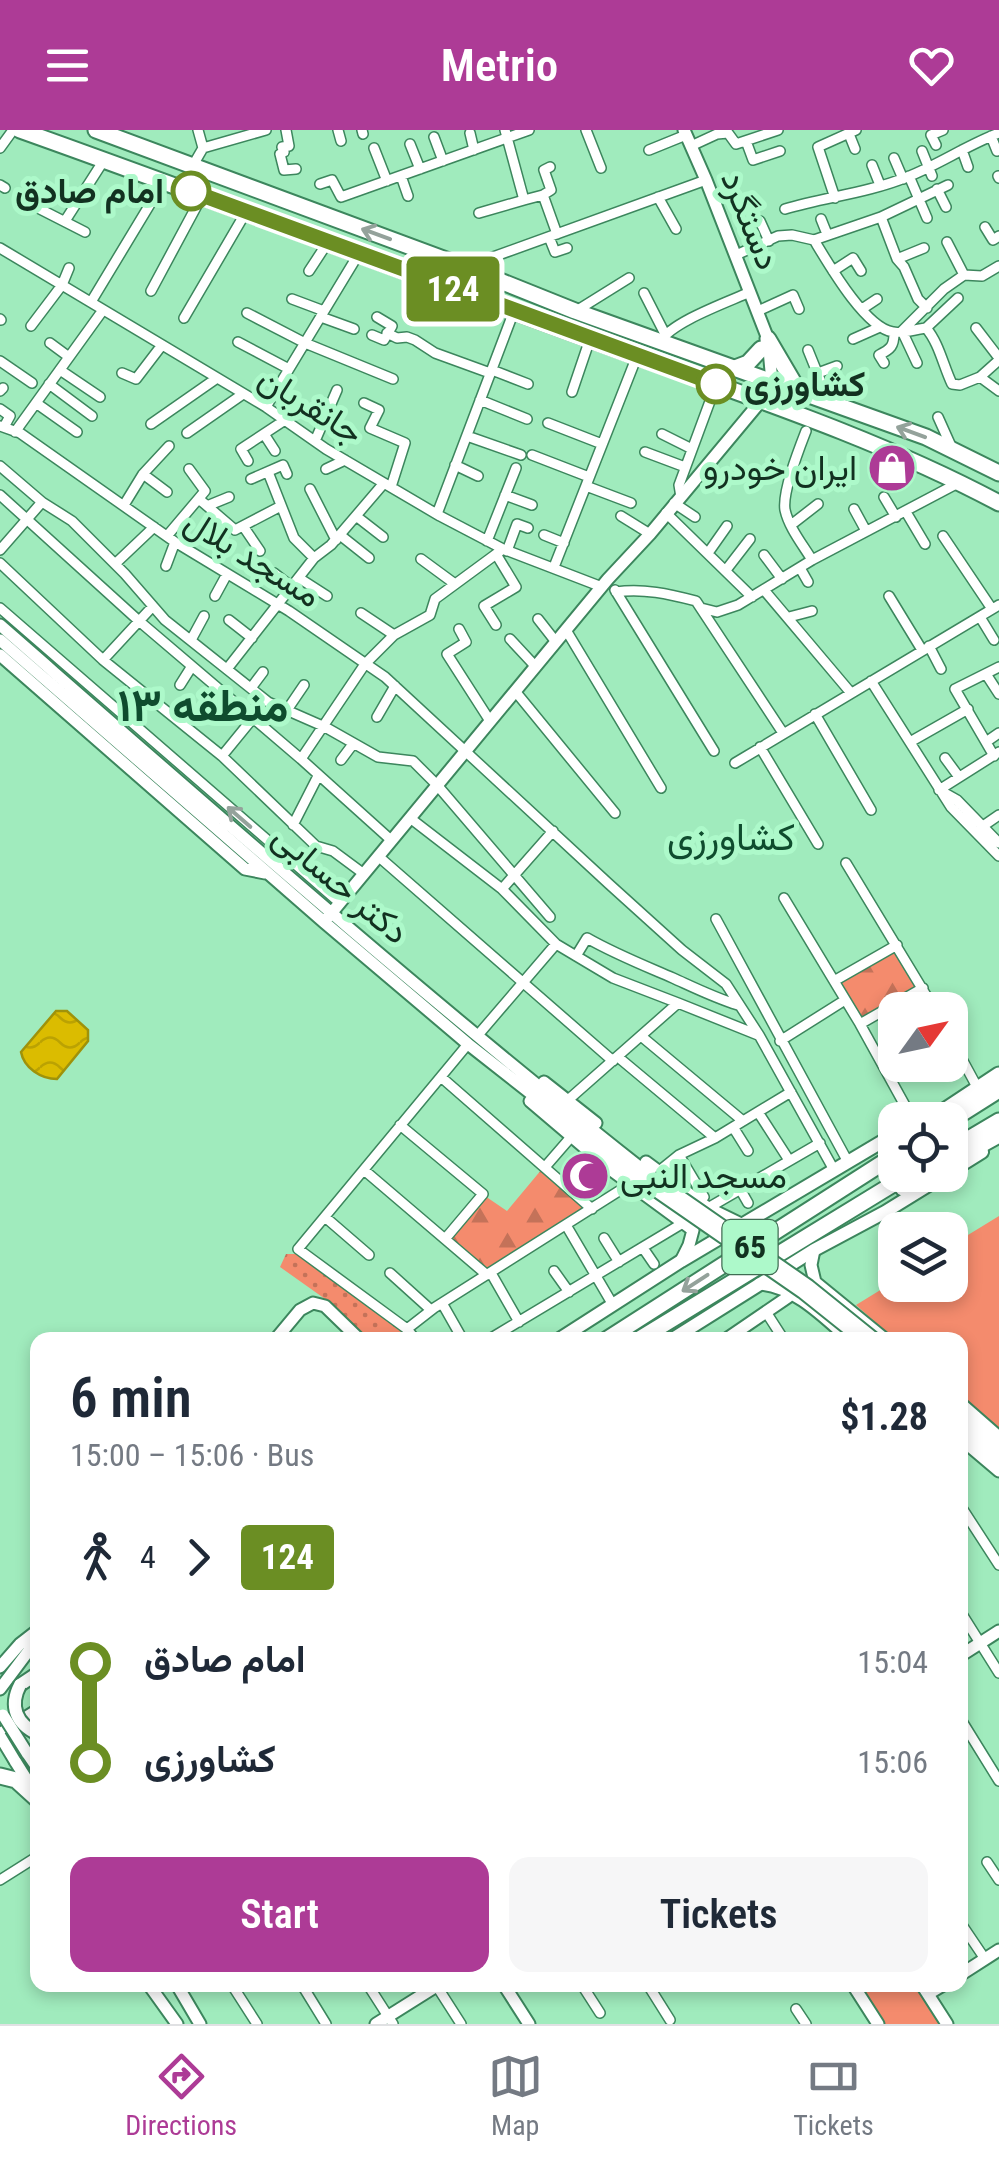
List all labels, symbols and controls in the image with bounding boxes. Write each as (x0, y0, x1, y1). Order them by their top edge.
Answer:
icon: menu (40, 38, 95, 93)
icon: heart (904, 38, 959, 93)
text: Metrio (441, 39, 558, 92)
street label: دستگرد (711, 165, 789, 276)
place label: امام صادق (15, 171, 164, 214)
marker: امام صادق (172, 172, 210, 210)
one-way arrow (362, 224, 393, 242)
line badge: 124 (396, 256, 510, 322)
text: 124 (426, 269, 480, 310)
street label: جانقربان (250, 357, 371, 454)
place label: کشاورزی (744, 364, 865, 406)
marker: کشاورزی (697, 365, 735, 403)
one-way arrow (896, 422, 927, 440)
shop icon: ایران خودرو (866, 442, 918, 494)
place label: ایران خودرو (703, 448, 857, 490)
street label: مسجد بلال (177, 501, 328, 616)
district label: منطقه ۱۳ (117, 679, 289, 732)
one-way arrow (227, 806, 252, 829)
district label: کشاورزی (667, 815, 795, 860)
street label: دکتر حسابی (264, 816, 417, 954)
north arrow (878, 992, 968, 1082)
map controls (878, 992, 968, 1302)
button: locate (878, 1102, 968, 1192)
mosque icon: مسجد النبی (559, 1150, 611, 1202)
place label: مسجد النبی (620, 1156, 787, 1197)
button: layers (878, 1212, 968, 1302)
road number: 65 (722, 1220, 778, 1274)
one-way arrow (681, 1272, 709, 1293)
text: 6 min (70, 1366, 192, 1430)
text: $1.28 (840, 1395, 928, 1439)
text: 15:00 – 15:06 · Bus (70, 1436, 314, 1474)
icon: walk (70, 1530, 125, 1585)
icon: forward (171, 1530, 226, 1585)
text: 124 (261, 1537, 314, 1578)
text: 4 (140, 1538, 156, 1576)
text: امام صادق (144, 1637, 306, 1681)
text: 15:04 (857, 1643, 928, 1681)
text: کشاورزی (144, 1737, 276, 1781)
text: 15:06 (857, 1743, 928, 1781)
button: Start (70, 1857, 489, 1972)
button: Tickets (509, 1857, 928, 1972)
tab: Directions (125, 2049, 237, 2142)
tab: Map (488, 2049, 543, 2142)
tab: Tickets (793, 2049, 874, 2142)

